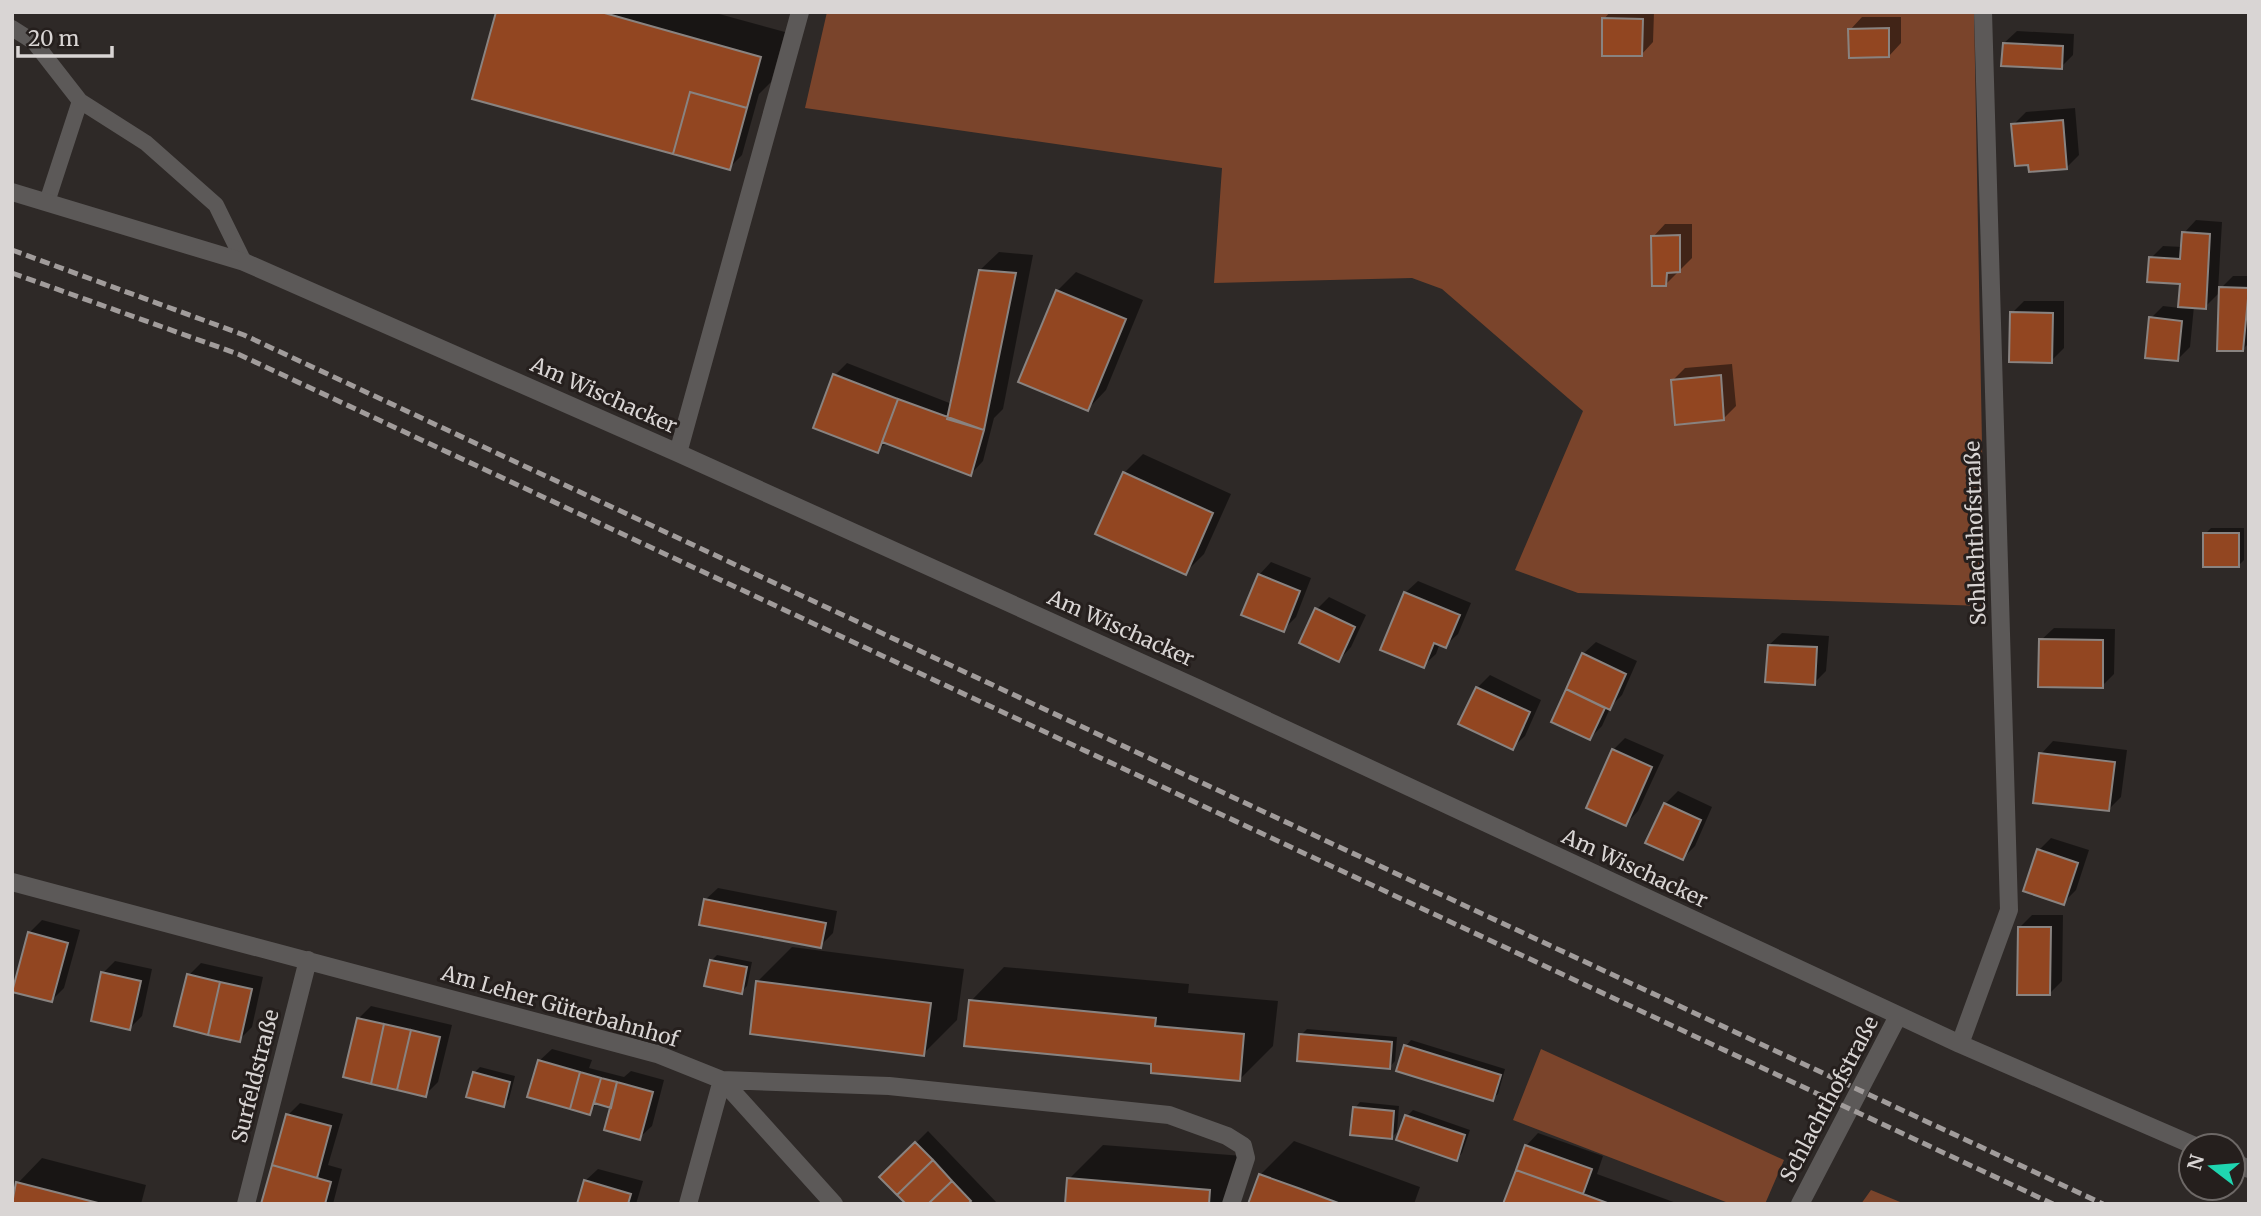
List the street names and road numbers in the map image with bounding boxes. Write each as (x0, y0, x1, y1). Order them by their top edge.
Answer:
street label: Am Wischacker (526, 350, 682, 439)
street label: Schlachthofstraße (1958, 440, 1992, 626)
street label: Am Wischacker (1043, 583, 1199, 672)
street label: Am Wischacker (1557, 822, 1712, 914)
street label: Am Leher Güterbahnhof (437, 959, 683, 1053)
street label: Surfeldstraße (225, 1006, 285, 1146)
street label: Schlachthofstraße (1774, 1011, 1884, 1187)

